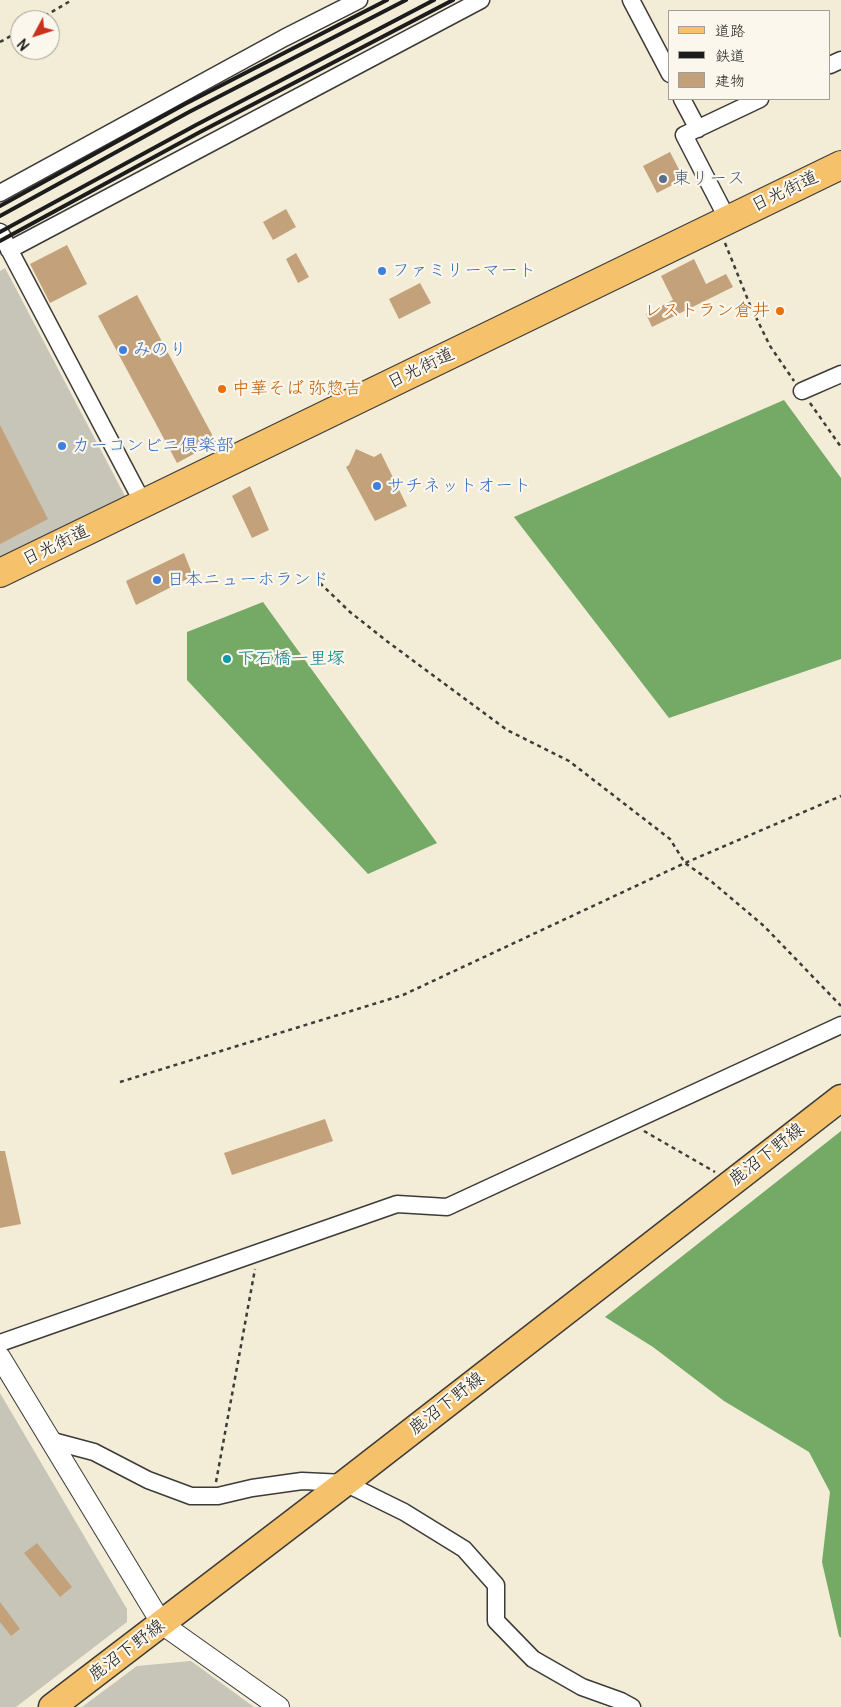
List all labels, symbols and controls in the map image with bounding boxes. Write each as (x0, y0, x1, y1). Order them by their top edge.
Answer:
north arrow (10, 10, 60, 60)
legend (668, 10, 831, 100)
text: 道路 (715, 22, 745, 41)
text: N (14, 35, 33, 53)
text: 鉄道 (715, 47, 745, 66)
text: 建物 (715, 72, 745, 91)
street label: 日光街道 (748, 167, 822, 217)
place label: 東リース (673, 168, 745, 190)
marker: 東リース (657, 173, 669, 185)
place label: ファミリーマート (392, 260, 536, 282)
marker: ファミリーマート (376, 265, 388, 277)
place label: レストラン倉井 (644, 300, 770, 322)
marker: レストラン倉井 (774, 305, 786, 317)
place label: みのり (133, 339, 187, 361)
marker: みのり (117, 344, 129, 356)
street label: 日光街道 (384, 344, 458, 394)
place label: 中華そば 弥惣吉 (232, 378, 362, 400)
marker: 中華そば 弥惣吉 (216, 383, 228, 395)
place label: カーコンビニ倶楽部 (72, 435, 234, 457)
marker: カーコンビニ倶楽部 (56, 440, 68, 452)
place label: サチネットオート (387, 475, 531, 497)
marker: サチネットオート (371, 480, 383, 492)
street label: 日光街道 (19, 521, 93, 571)
place label: 日本ニューホランド (167, 569, 329, 591)
marker: 日本ニューホランド (151, 574, 163, 586)
place label: 下石橋一里塚 (237, 648, 345, 670)
marker: 下石橋一里塚 (221, 653, 233, 665)
street label: 鹿沼下野線 (725, 1119, 809, 1191)
street label: 鹿沼下野線 (405, 1368, 489, 1440)
street label: 鹿沼下野線 (85, 1615, 169, 1687)

